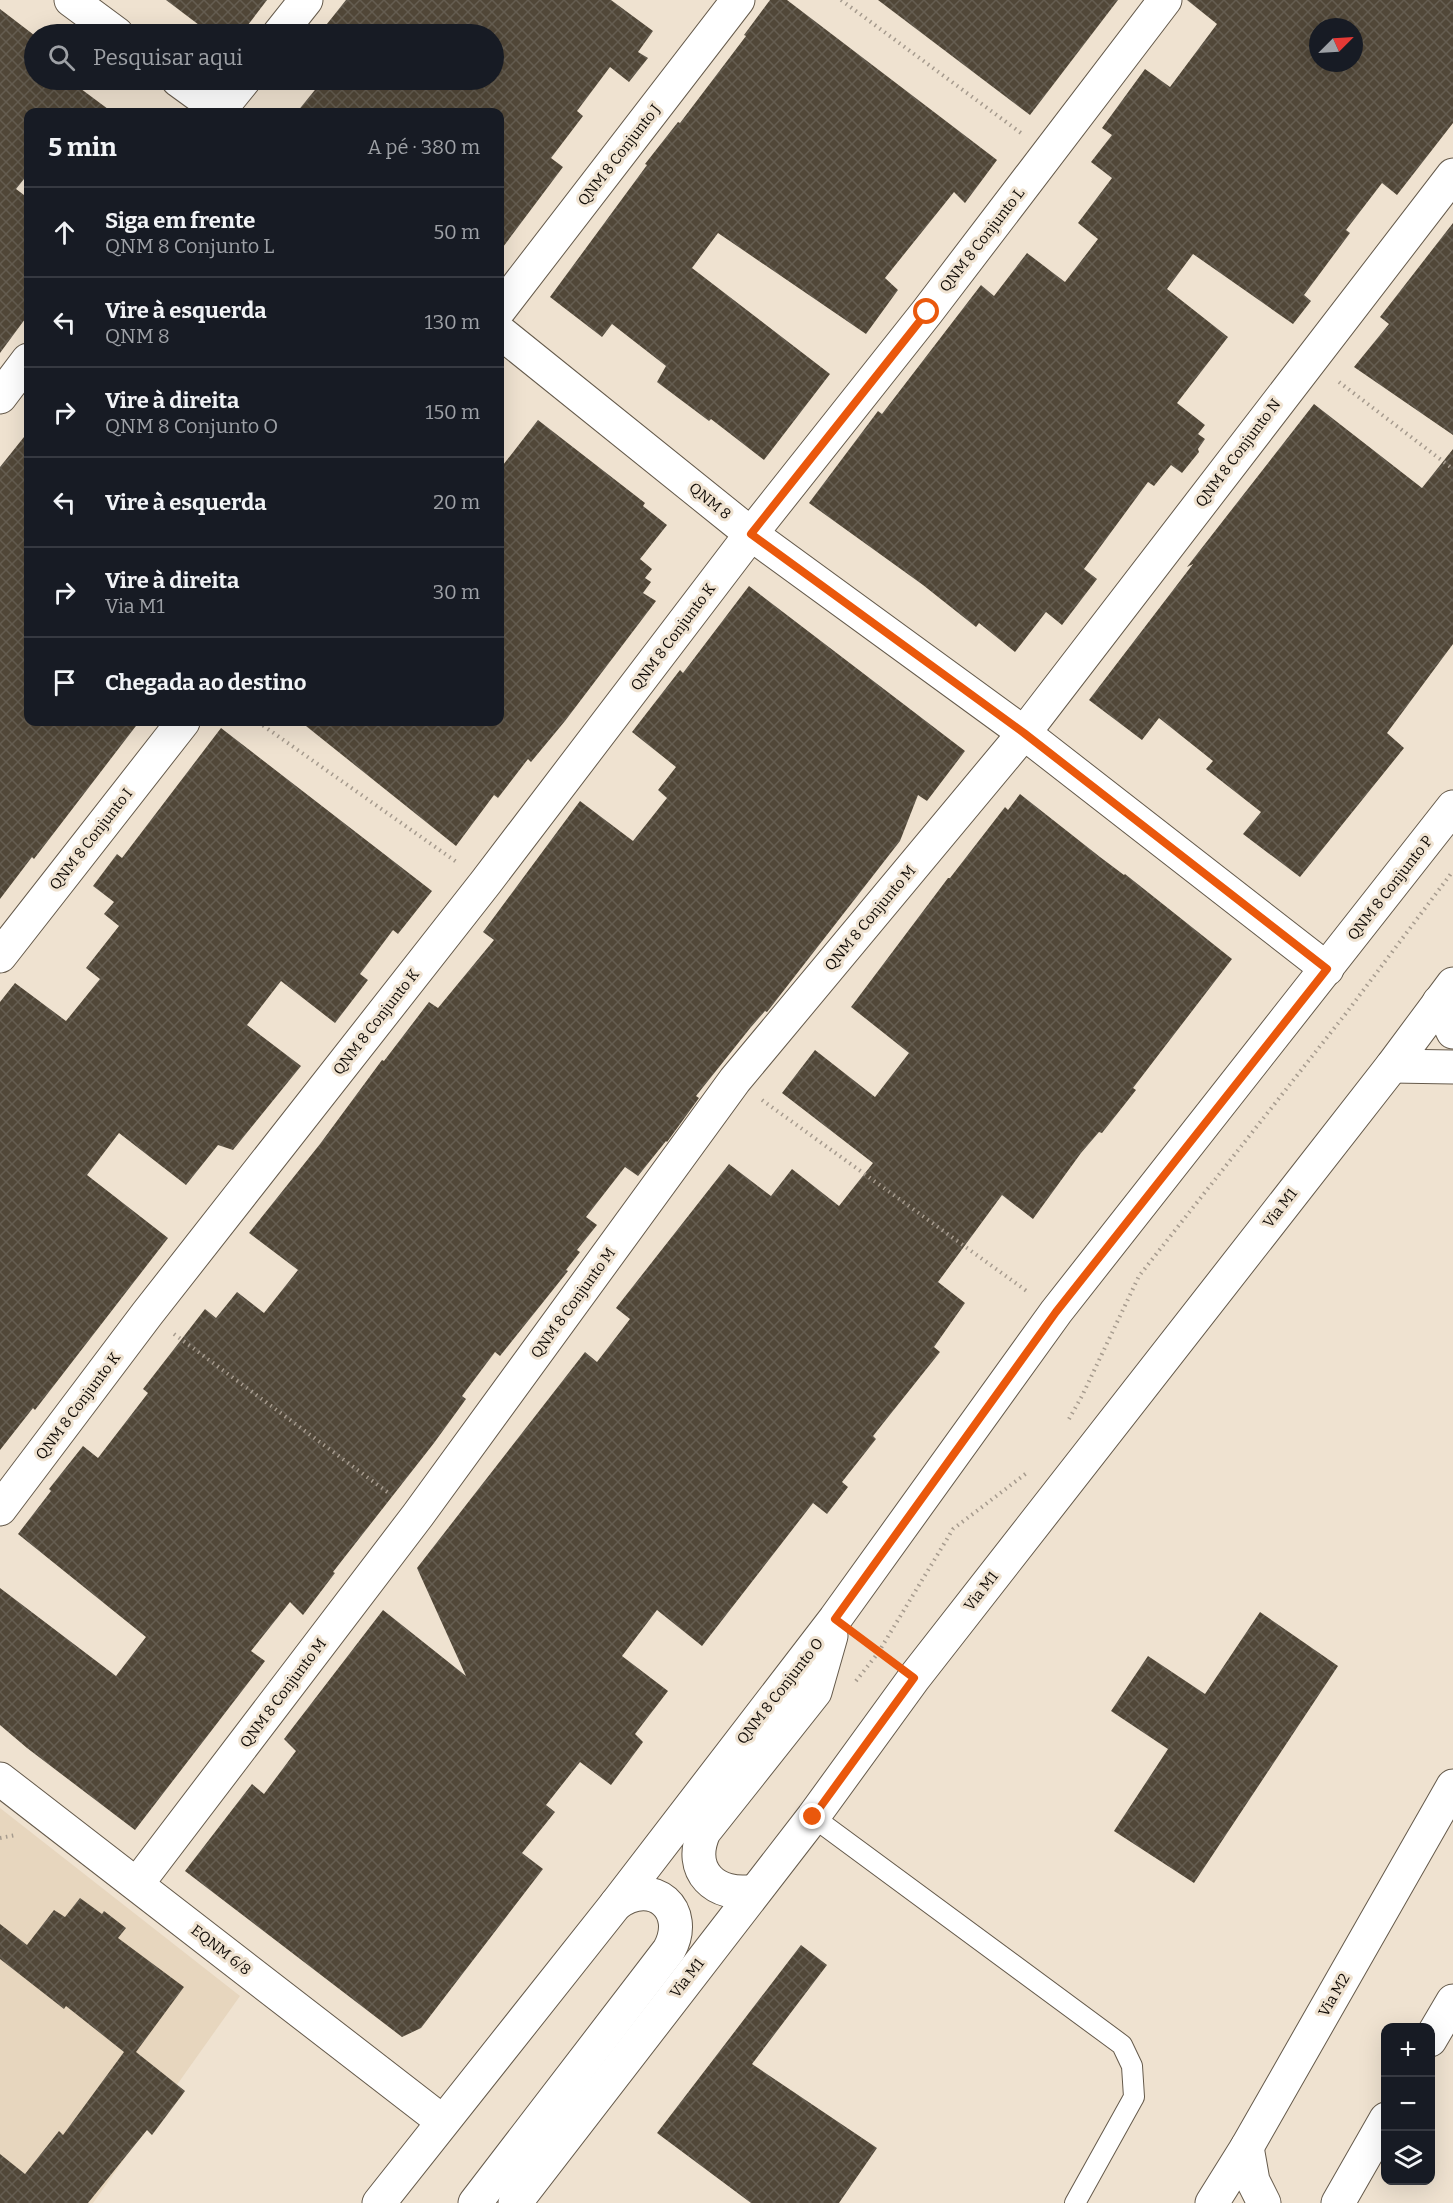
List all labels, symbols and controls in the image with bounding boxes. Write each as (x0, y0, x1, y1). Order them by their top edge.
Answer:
north arrow (1309, 18, 1363, 72)
search box (24, 24, 504, 90)
icon: search (45, 41, 78, 74)
text: Pesquisar aqui (93, 44, 243, 71)
street label: QNM 8 Conjunto J (574, 101, 664, 209)
text: 5 min (48, 132, 117, 163)
text: A pé · 380 m (367, 135, 480, 159)
street label: QNM 8 Conjunto L (936, 184, 1028, 296)
text: Siga em frente (105, 207, 255, 234)
icon: ahead (48, 216, 81, 249)
text: 50 m (433, 220, 480, 244)
text: QNM 8 Conjunto L (105, 234, 274, 258)
text: Vire à esquerda (105, 297, 266, 324)
route start (913, 298, 939, 324)
icon: left (48, 306, 81, 339)
text: 130 m (425, 310, 480, 334)
text: QNM 8 (105, 324, 170, 348)
text: Vire à direita (105, 387, 239, 414)
street label: QNM 8 Conjunto N (1192, 395, 1285, 511)
icon: right (48, 396, 81, 429)
text: 150 m (425, 400, 480, 424)
text: QNM 8 Conjunto O (105, 414, 278, 438)
street label: QNM 8 (685, 479, 735, 523)
icon: left (48, 486, 81, 519)
text: Vire à esquerda (105, 489, 266, 516)
text: 20 m (433, 490, 480, 514)
text: Vire à direita (105, 567, 239, 594)
icon: right (48, 576, 81, 609)
text: 30 m (433, 580, 480, 604)
street label: QNM 8 Conjunto K (627, 580, 719, 694)
text: Via M1 (105, 594, 165, 618)
icon: arrive (48, 666, 81, 699)
text: Chegada ao destino (105, 669, 306, 696)
street label: QNM 8 Conjunto I (46, 785, 136, 893)
street label: QNM 8 Conjunto P (1344, 832, 1436, 944)
street label: QNM 8 Conjunto M (821, 862, 919, 974)
street label: QNM 8 Conjunto K (329, 965, 423, 1078)
street label: Via M1 (1259, 1185, 1301, 1231)
street label: QNM 8 Conjunto M (527, 1244, 619, 1362)
street label: QNM 8 Conjunto K (32, 1349, 124, 1463)
street label: Via M1 (960, 1568, 1002, 1614)
street label: QNM 8 Conjunto O (733, 1634, 827, 1748)
street label: QNM 8 Conjunto M (236, 1635, 330, 1751)
route end (799, 1803, 825, 1829)
street label: EQNM 6/8 (187, 1921, 255, 1979)
street label: Via M1 (666, 1955, 708, 2001)
street label: Via M2 (1315, 1970, 1353, 2020)
map controls (1381, 2023, 1435, 2185)
button: + (1381, 2023, 1435, 2077)
button: − (1381, 2077, 1435, 2131)
button: layers (1381, 2131, 1435, 2185)

